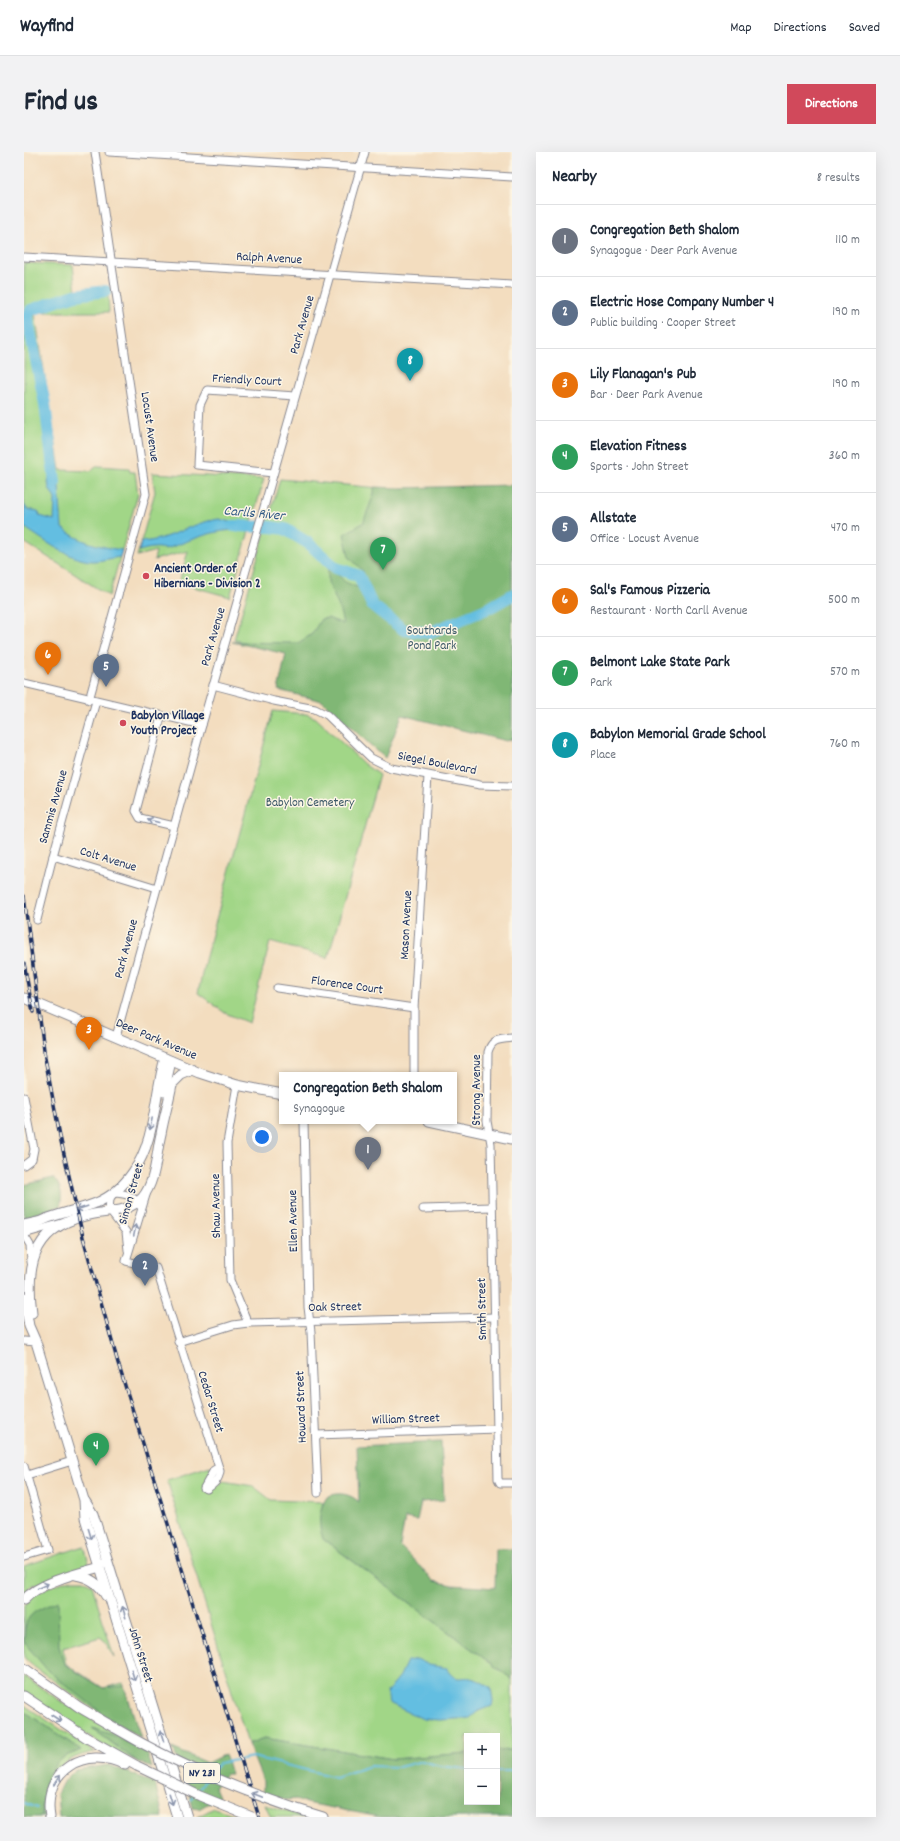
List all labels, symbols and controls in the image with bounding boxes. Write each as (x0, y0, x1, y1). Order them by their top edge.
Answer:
text: Wayfind (20, 14, 74, 41)
text: Map (730, 18, 752, 38)
text: Directions (774, 18, 827, 38)
text: Saved (849, 18, 880, 38)
text: Find us (24, 84, 98, 124)
button: Directions (787, 84, 876, 124)
text: Nearby (552, 166, 596, 190)
text: 8 results (817, 169, 860, 188)
text: Congregation Beth Shalom (590, 220, 739, 242)
text: 1 (564, 231, 566, 250)
text: 110 m (835, 231, 860, 250)
text: Synagogue · Deer Park Avenue (590, 242, 737, 261)
street label: Ralph Avenue (236, 248, 303, 270)
text: Electric Hose Company Number 4 (590, 292, 774, 314)
street label: Park Avenue (286, 293, 321, 357)
text: 2 (562, 303, 568, 322)
text: 190 m (832, 303, 860, 322)
text: Public building · Cooper Street (590, 314, 736, 333)
pin: 8 (397, 348, 423, 381)
text: Lily Flanagan's Pub (590, 364, 696, 386)
street label: Friendly Court (212, 370, 282, 392)
text: 3 (562, 375, 568, 394)
text: 190 m (832, 375, 860, 394)
text: Bar · Deer Park Avenue (590, 386, 703, 405)
street label: Locust Avenue (135, 391, 163, 464)
text: Elevation Fitness (590, 436, 687, 458)
text: 4 (562, 447, 568, 466)
text: 360 m (829, 447, 860, 466)
text: Sports · John Street (590, 458, 689, 477)
water label: Carlls River (223, 501, 287, 527)
text: Allstate (590, 508, 636, 530)
text: 5 (562, 519, 568, 538)
text: 470 m (831, 519, 860, 538)
text: Office · Locust Avenue (590, 530, 699, 549)
pin: 7 (370, 537, 396, 570)
place label: Ancient Order of Hibernians - Division 2 (154, 560, 261, 594)
marker: Ancient Order of Hibernians - Division 2 (141, 571, 151, 581)
text: Sal's Famous Pizzeria (590, 580, 710, 602)
text: 6 (562, 591, 568, 610)
text: 500 m (828, 591, 860, 610)
text: Restaurant · North Carll Avenue (590, 602, 748, 621)
street label: Park Avenue (197, 605, 232, 669)
park label: Southards Pond Park (407, 622, 457, 656)
pin: 6 (35, 642, 61, 675)
text: Belmont Lake State Park (590, 652, 730, 674)
pin: 5 (93, 654, 119, 687)
text: 7 (563, 663, 567, 682)
text: 570 m (830, 663, 860, 682)
text: Park (590, 674, 612, 693)
place label: Babylon Village Youth Project (130, 707, 205, 741)
marker: Babylon Village Youth Project (118, 718, 128, 728)
text: Babylon Memorial Grade School (590, 724, 766, 746)
text: 8 (562, 735, 568, 754)
text: 760 m (830, 735, 860, 754)
text: Place (590, 746, 616, 765)
street label: Siegel Boulevard (396, 747, 478, 781)
street label: Sammis Avenue (34, 768, 74, 846)
park label: Babylon Cemetery (266, 794, 355, 813)
one-way arrow (147, 817, 160, 824)
street label: Colt Avenue (77, 842, 139, 878)
street label: Mason Avenue (396, 890, 418, 960)
street label: Park Avenue (110, 917, 144, 981)
street label: Florence Court (310, 972, 384, 1000)
street label: Deer Park Avenue (112, 1014, 200, 1066)
pin: 3 (76, 1017, 102, 1050)
street label: Strong Avenue (468, 1054, 487, 1126)
popup (279, 1072, 457, 1124)
text: Congregation Beth Shalom (293, 1078, 443, 1100)
text: Synagogue (293, 1100, 345, 1119)
one-way arrow (147, 1117, 155, 1130)
your location (252, 1127, 272, 1147)
pin: 1 (355, 1137, 381, 1170)
street label: Simon Street (114, 1161, 150, 1227)
street label: Shaw Avenue (207, 1173, 227, 1239)
street label: Ellen Avenue (284, 1189, 304, 1252)
one-way arrow (77, 1205, 89, 1213)
one-way arrow (132, 1224, 140, 1237)
pin: 2 (132, 1253, 158, 1286)
street label: Smith Street (473, 1277, 493, 1340)
street label: Oak Street (308, 1298, 362, 1318)
street label: Cedar Street (192, 1369, 228, 1435)
street label: Howard Street (291, 1370, 313, 1444)
street label: William Street (372, 1409, 441, 1431)
pin: 4 (83, 1433, 109, 1466)
one-way arrow (87, 1527, 94, 1540)
one-way arrow (37, 1582, 49, 1589)
one-way arrow (120, 1606, 127, 1619)
street label: John Street (123, 1625, 157, 1685)
one-way arrow (130, 1669, 137, 1682)
one-way arrow (50, 1714, 61, 1722)
one-way arrow (158, 1730, 165, 1743)
map controls (464, 1733, 500, 1805)
button: + (464, 1733, 500, 1769)
road number: NY 231 (184, 1763, 220, 1783)
button: − (464, 1769, 500, 1805)
one-way arrow (53, 1775, 61, 1786)
one-way arrow (252, 1791, 264, 1799)
one-way arrow (168, 1793, 175, 1806)

